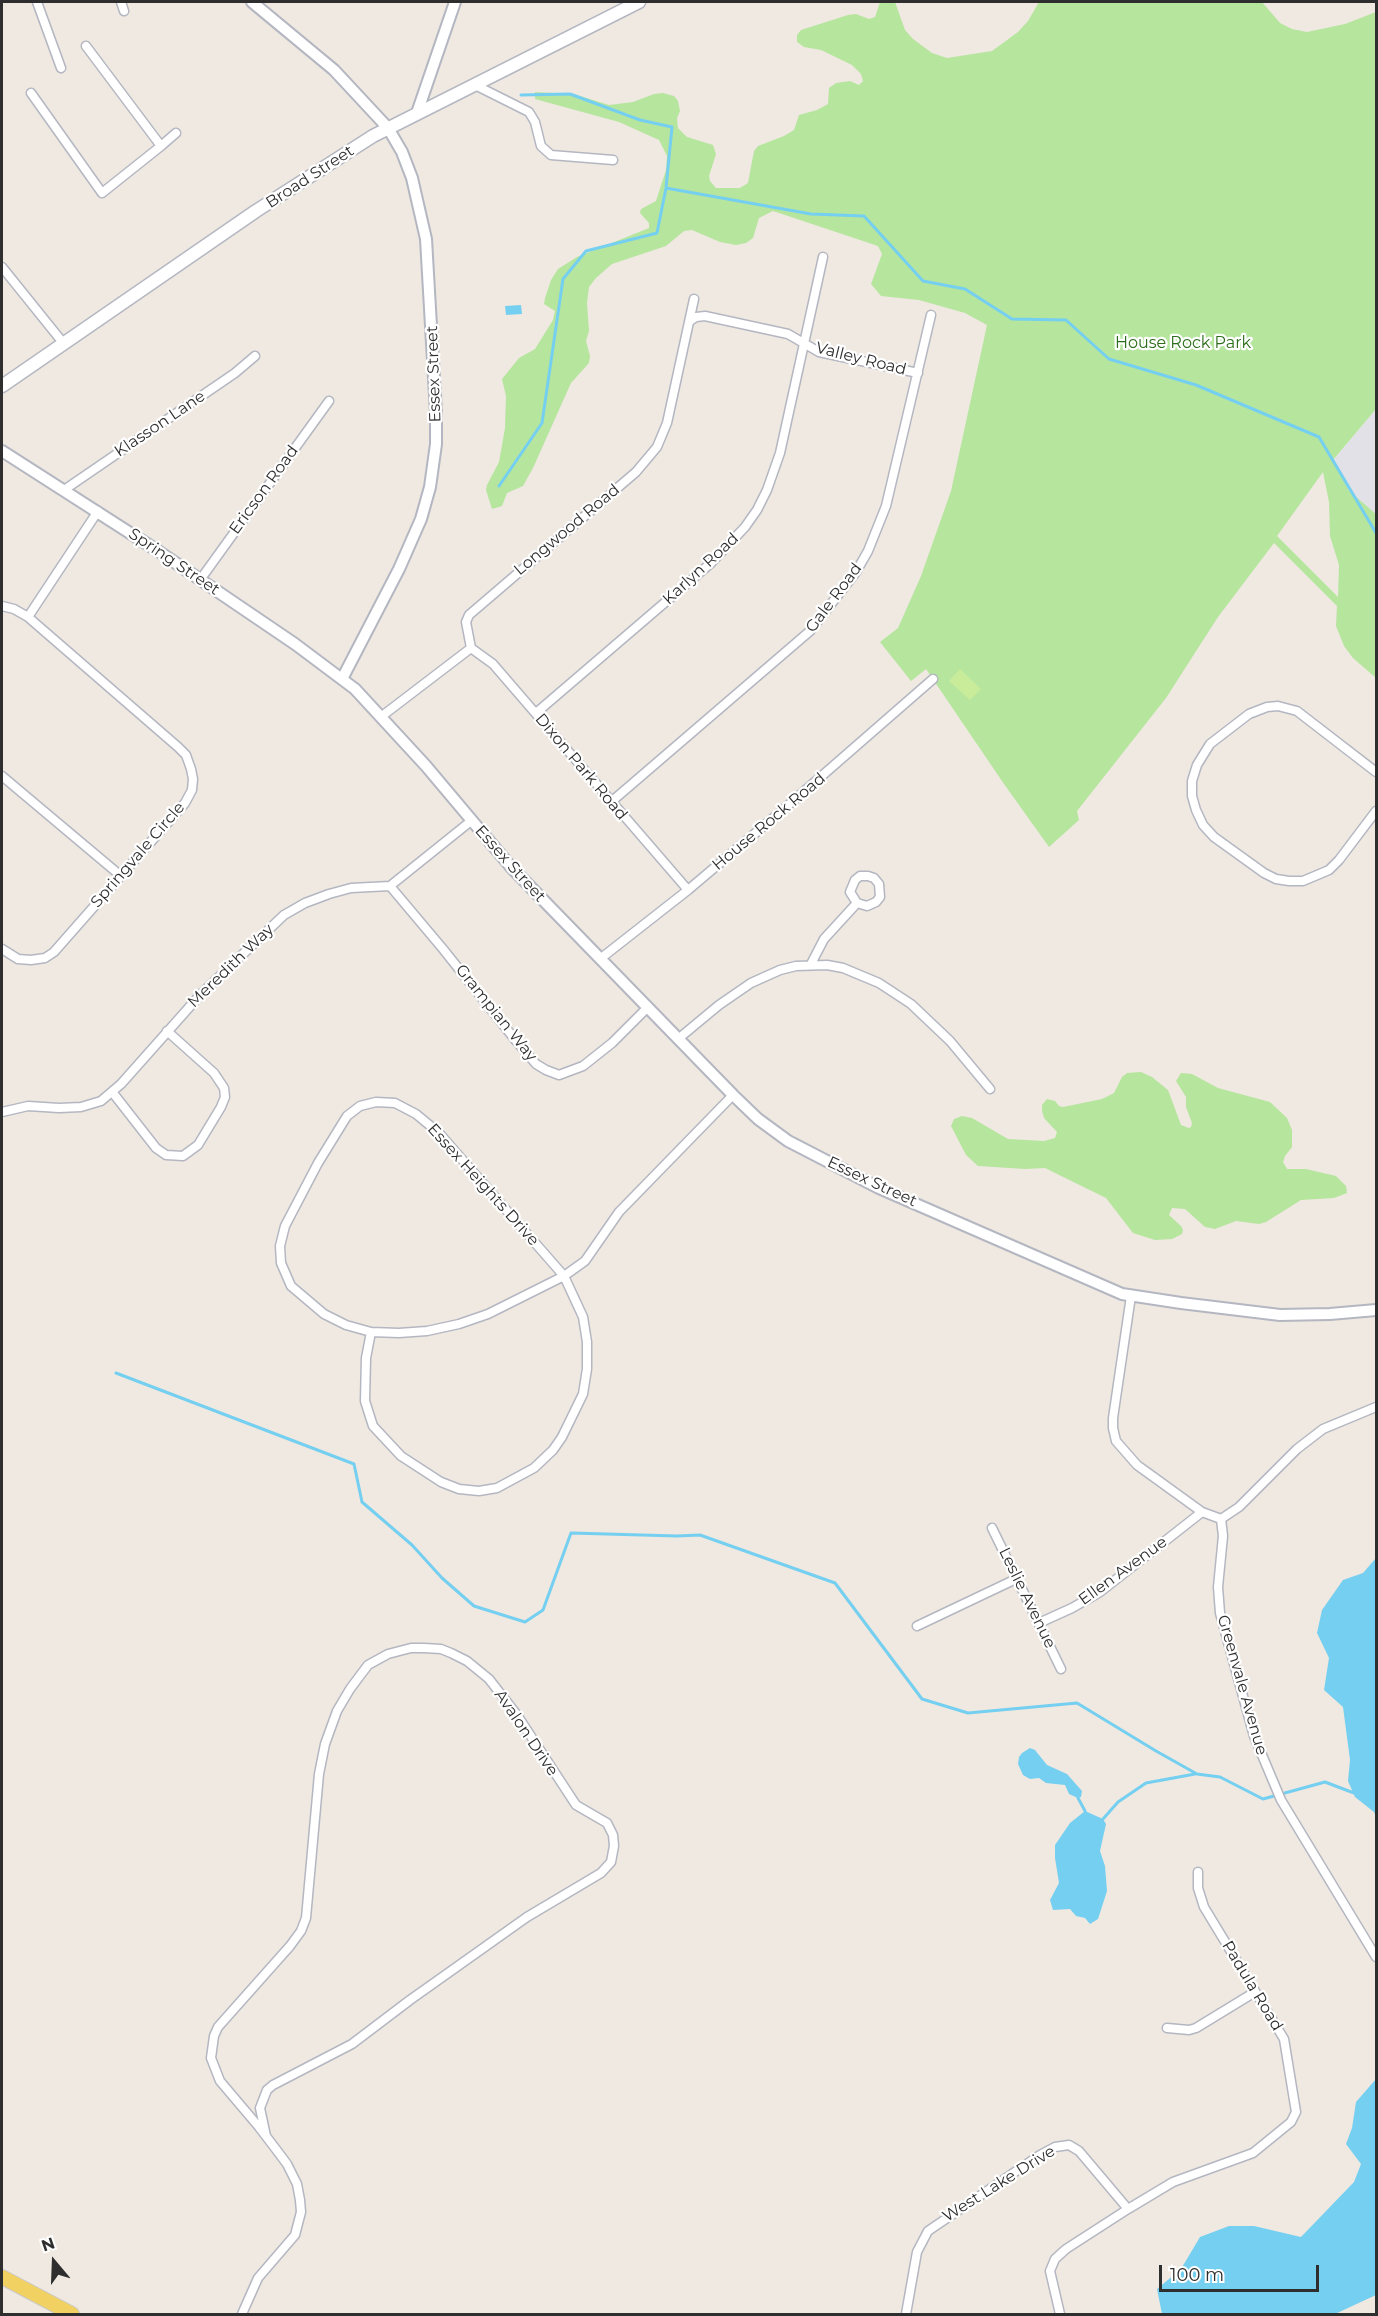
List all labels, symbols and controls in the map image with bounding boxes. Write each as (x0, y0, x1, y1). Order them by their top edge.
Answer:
street label: Broad Street (262, 141, 358, 213)
street label: Essex Street (423, 325, 445, 423)
park label: House Rock Park (1115, 333, 1251, 353)
street label: Valley Road (814, 338, 908, 380)
street label: Klasson Lane (111, 387, 209, 461)
street label: Ericson Road (225, 442, 303, 538)
street label: Longwood Road (510, 480, 624, 580)
street label: Spring Street (125, 525, 223, 599)
street label: Karlyn Road (659, 529, 743, 609)
street label: Gale Road (802, 560, 866, 636)
street label: Dixon Park Road (531, 710, 631, 824)
street label: House Rock Road (709, 769, 829, 875)
street label: Springvale Circle (87, 798, 189, 912)
street label: Essex Street (471, 822, 549, 906)
street label: Meredith Way (184, 920, 278, 1012)
street label: Grampian Way (451, 961, 541, 1065)
street label: Essex Heights Drive (423, 1120, 543, 1250)
street label: Essex Street (824, 1153, 920, 1211)
street label: Ellen Avenue (1075, 1533, 1171, 1609)
street label: Leslie Avenue (994, 1545, 1060, 1651)
street label: Greenvale Avenue (1213, 1613, 1271, 1757)
street label: Avalon Drive (490, 1686, 562, 1780)
street label: Padula Road (1217, 1937, 1287, 2035)
street label: West Lake Drive (939, 2142, 1059, 2226)
north arrow (24, 2232, 84, 2292)
text: N (39, 2233, 57, 2256)
scale bar (1162, 2253, 1322, 2291)
text: 100 m (1170, 2264, 1224, 2286)

